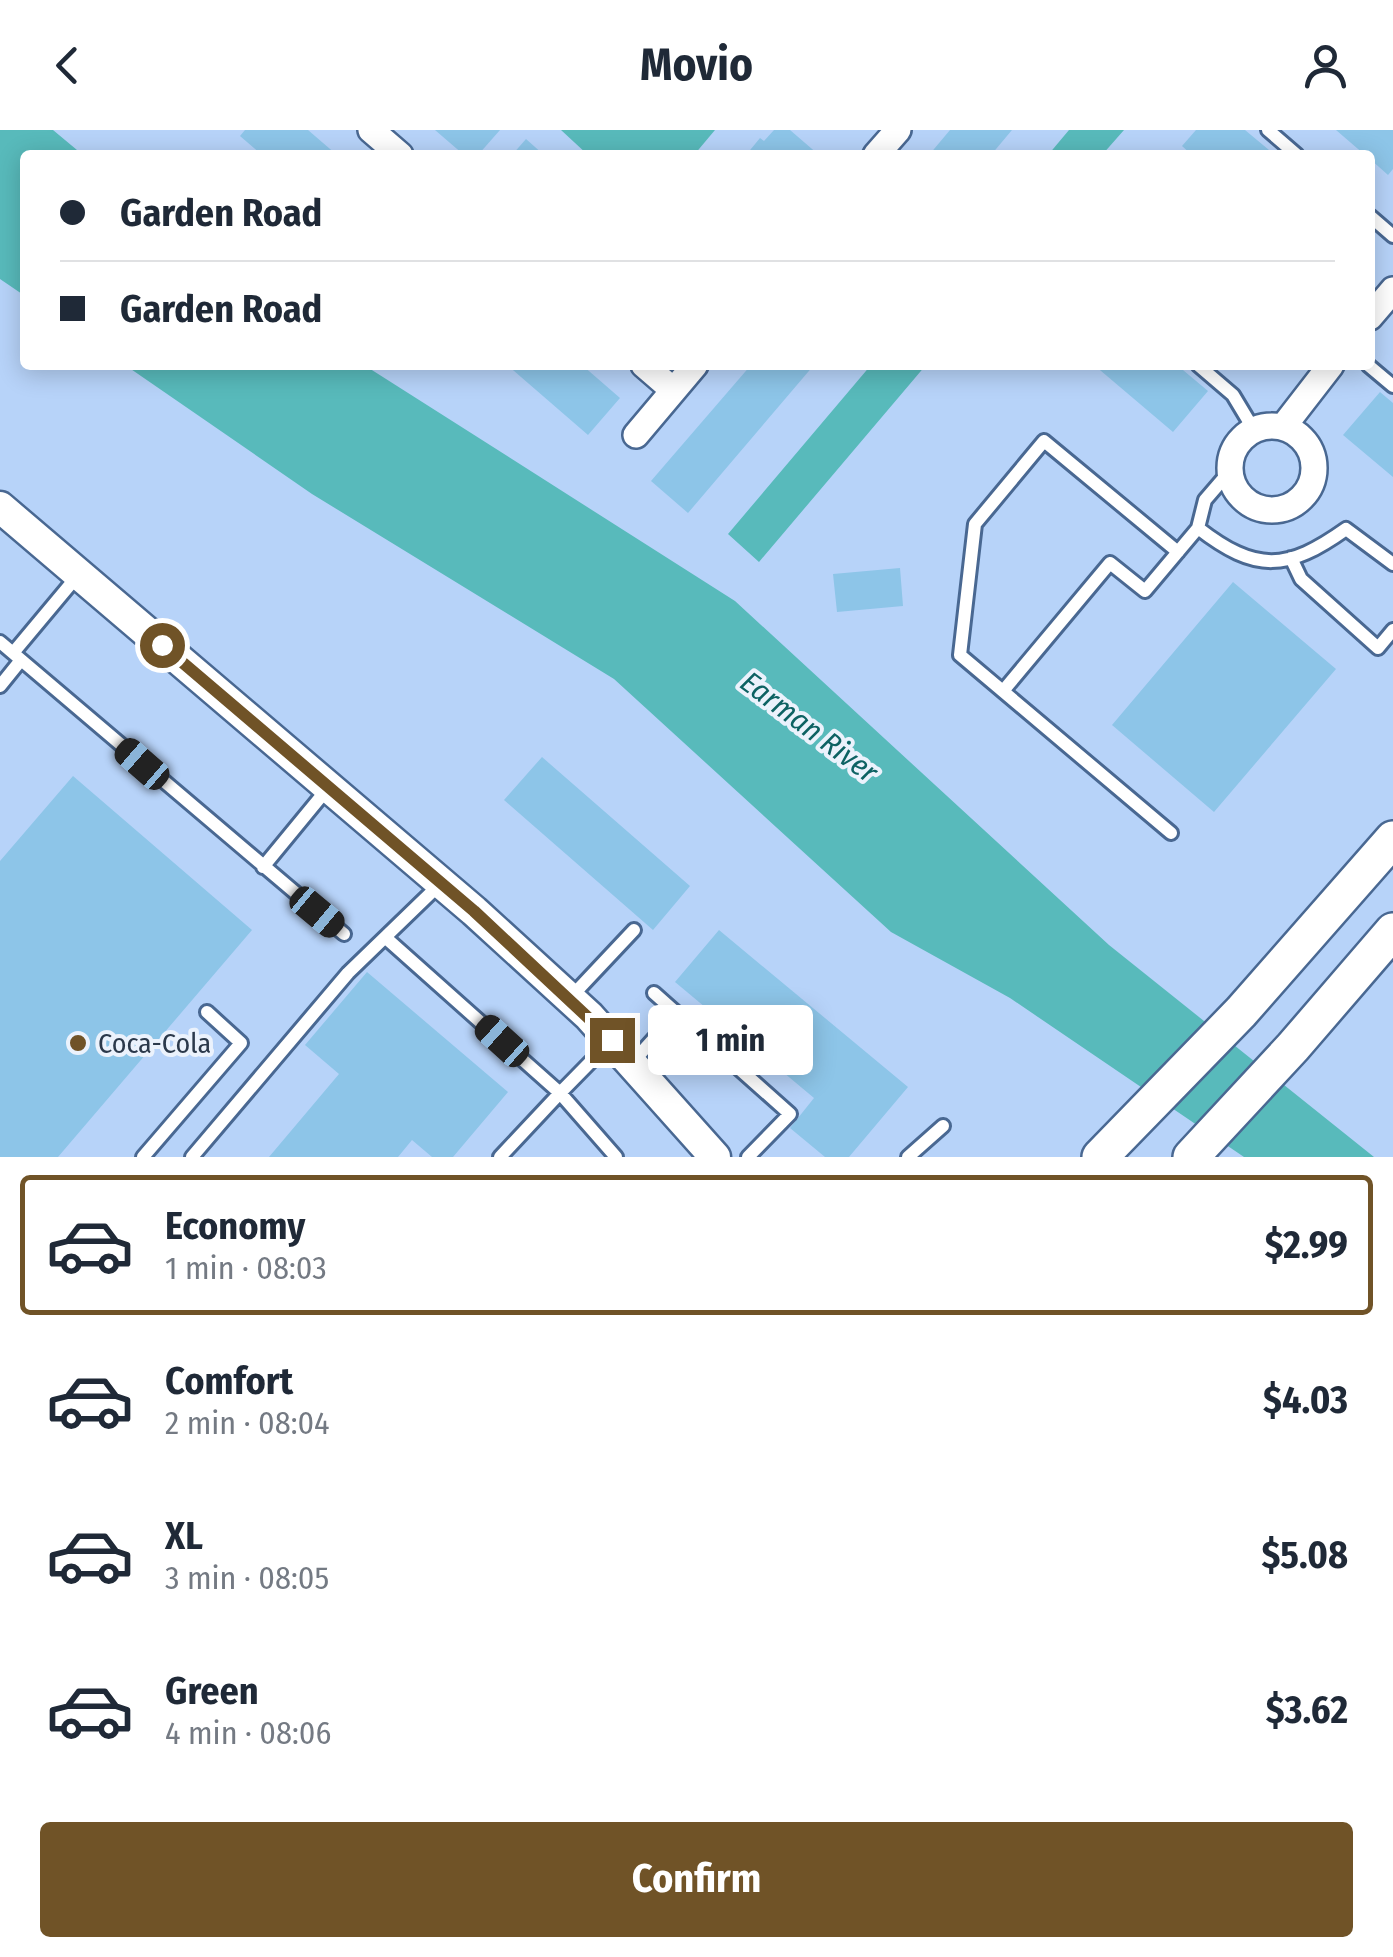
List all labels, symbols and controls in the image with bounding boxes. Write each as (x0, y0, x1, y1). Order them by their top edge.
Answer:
icon: back (40, 38, 95, 93)
text: Movio (640, 38, 753, 92)
icon: person (1298, 38, 1353, 93)
text: Garden Road (120, 190, 322, 236)
text: Garden Road (120, 286, 322, 332)
route start (140, 623, 185, 668)
water label: Earman River (733, 664, 886, 791)
car (110, 733, 174, 795)
car (284, 881, 350, 943)
callout: 1 min (647, 1005, 812, 1075)
car (470, 1010, 534, 1072)
route end (590, 1018, 635, 1063)
text: 1 min (696, 1021, 765, 1059)
place label: Coca-Cola (98, 1027, 211, 1060)
marker: Coca-Cola (67, 1032, 89, 1054)
icon: car (45, 1200, 135, 1290)
text: Economy (165, 1203, 305, 1249)
text: $2.99 (1265, 1222, 1348, 1268)
text: 1 min · 08:03 (165, 1249, 327, 1287)
icon: car (45, 1355, 135, 1445)
text: Comfort (165, 1358, 293, 1404)
text: $4.03 (1263, 1377, 1348, 1423)
text: 2 min · 08:04 (165, 1404, 330, 1442)
icon: car (45, 1510, 135, 1600)
text: XL (165, 1513, 203, 1559)
text: $5.08 (1261, 1532, 1348, 1578)
text: 3 min · 08:05 (165, 1559, 329, 1597)
icon: car (45, 1665, 135, 1755)
text: Green (165, 1668, 259, 1714)
text: $3.62 (1266, 1687, 1348, 1733)
text: 4 min · 08:06 (165, 1714, 331, 1752)
button: Confirm (40, 1822, 1353, 1937)

